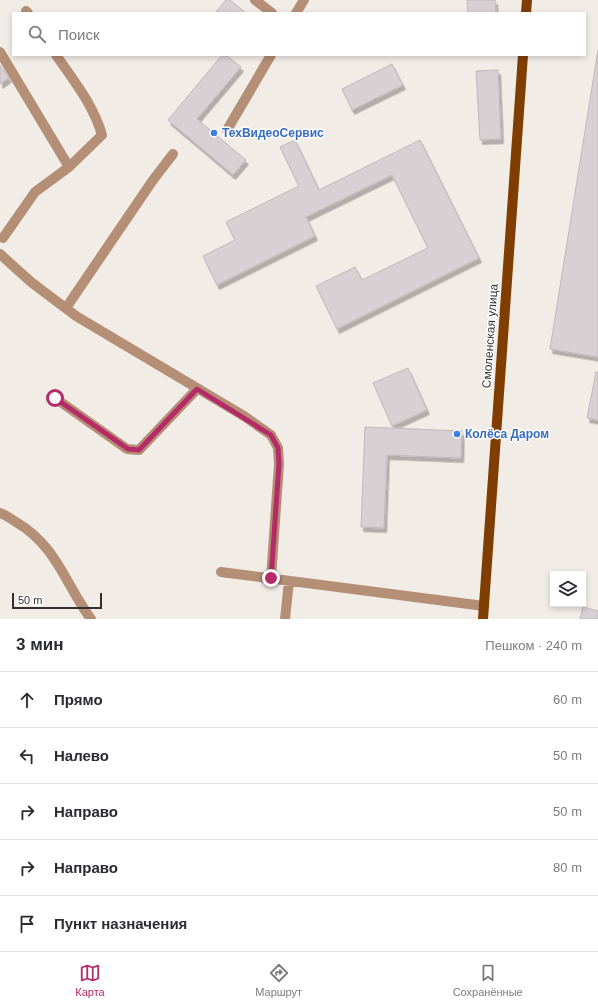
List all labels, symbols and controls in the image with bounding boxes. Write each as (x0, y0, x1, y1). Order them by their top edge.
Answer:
search box (12, 12, 586, 56)
icon: search (26, 23, 48, 45)
text: Поиск (58, 26, 100, 43)
place label: ТехВидеоСервис (222, 126, 324, 140)
marker: ТехВидеоСервис (209, 128, 219, 138)
street label: Смоленская улица (479, 283, 501, 389)
route start (46, 389, 64, 407)
place label: Колёса Даром (465, 427, 549, 441)
marker: Колёса Даром (452, 429, 462, 439)
route end (262, 569, 280, 587)
map controls (550, 571, 586, 607)
button: layers (550, 571, 586, 607)
scale bar (12, 591, 102, 610)
text: 50 m (18, 594, 42, 606)
text: 3 мин (16, 635, 63, 654)
text: Пешком · 240 m (485, 638, 582, 653)
icon: ahead (16, 689, 38, 711)
text: Прямо (54, 691, 103, 708)
text: 60 m (553, 692, 582, 707)
icon: left (16, 745, 38, 767)
text: Налево (54, 747, 109, 764)
text: 50 m (553, 748, 582, 763)
icon: right (16, 801, 38, 823)
text: Направо (54, 803, 118, 820)
text: 50 m (553, 804, 582, 819)
icon: right (16, 857, 38, 879)
text: Направо (54, 859, 118, 876)
text: 80 m (553, 860, 582, 875)
icon: arrive (16, 913, 38, 935)
text: Пункт назначения (54, 915, 187, 932)
tab: Карта (75, 962, 105, 998)
tab: Маршрут (255, 962, 302, 998)
tab: Сохранённые (453, 962, 523, 998)

